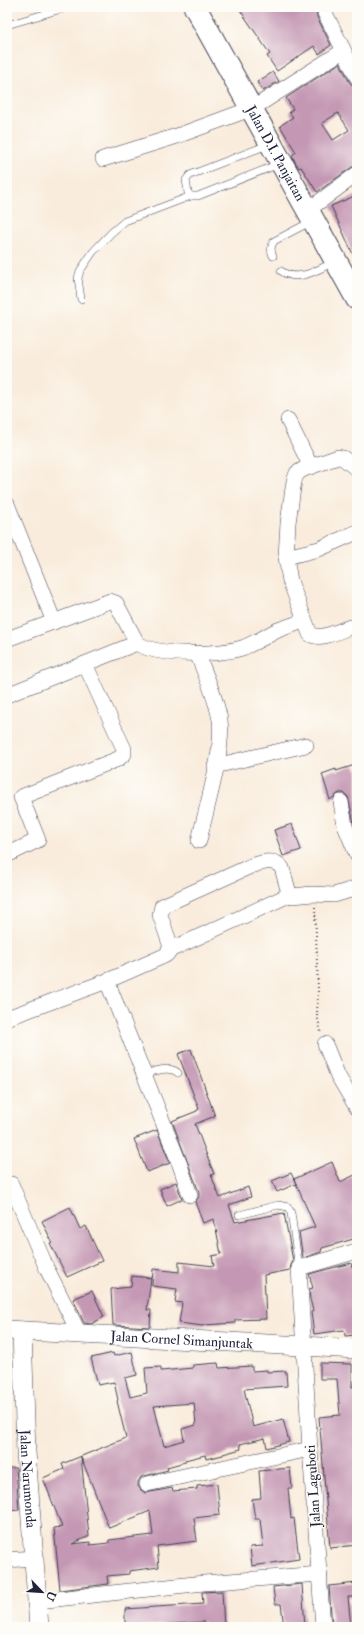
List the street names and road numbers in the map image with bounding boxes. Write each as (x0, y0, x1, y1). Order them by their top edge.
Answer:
street label: Jalan D.I. Panjaitan (242, 101, 309, 204)
street label: Jalan Cornel Simanjuntak (109, 1327, 254, 1352)
street label: Jalan Narumonda (17, 1428, 40, 1529)
street label: Jalan Laguboti (302, 1444, 324, 1529)

